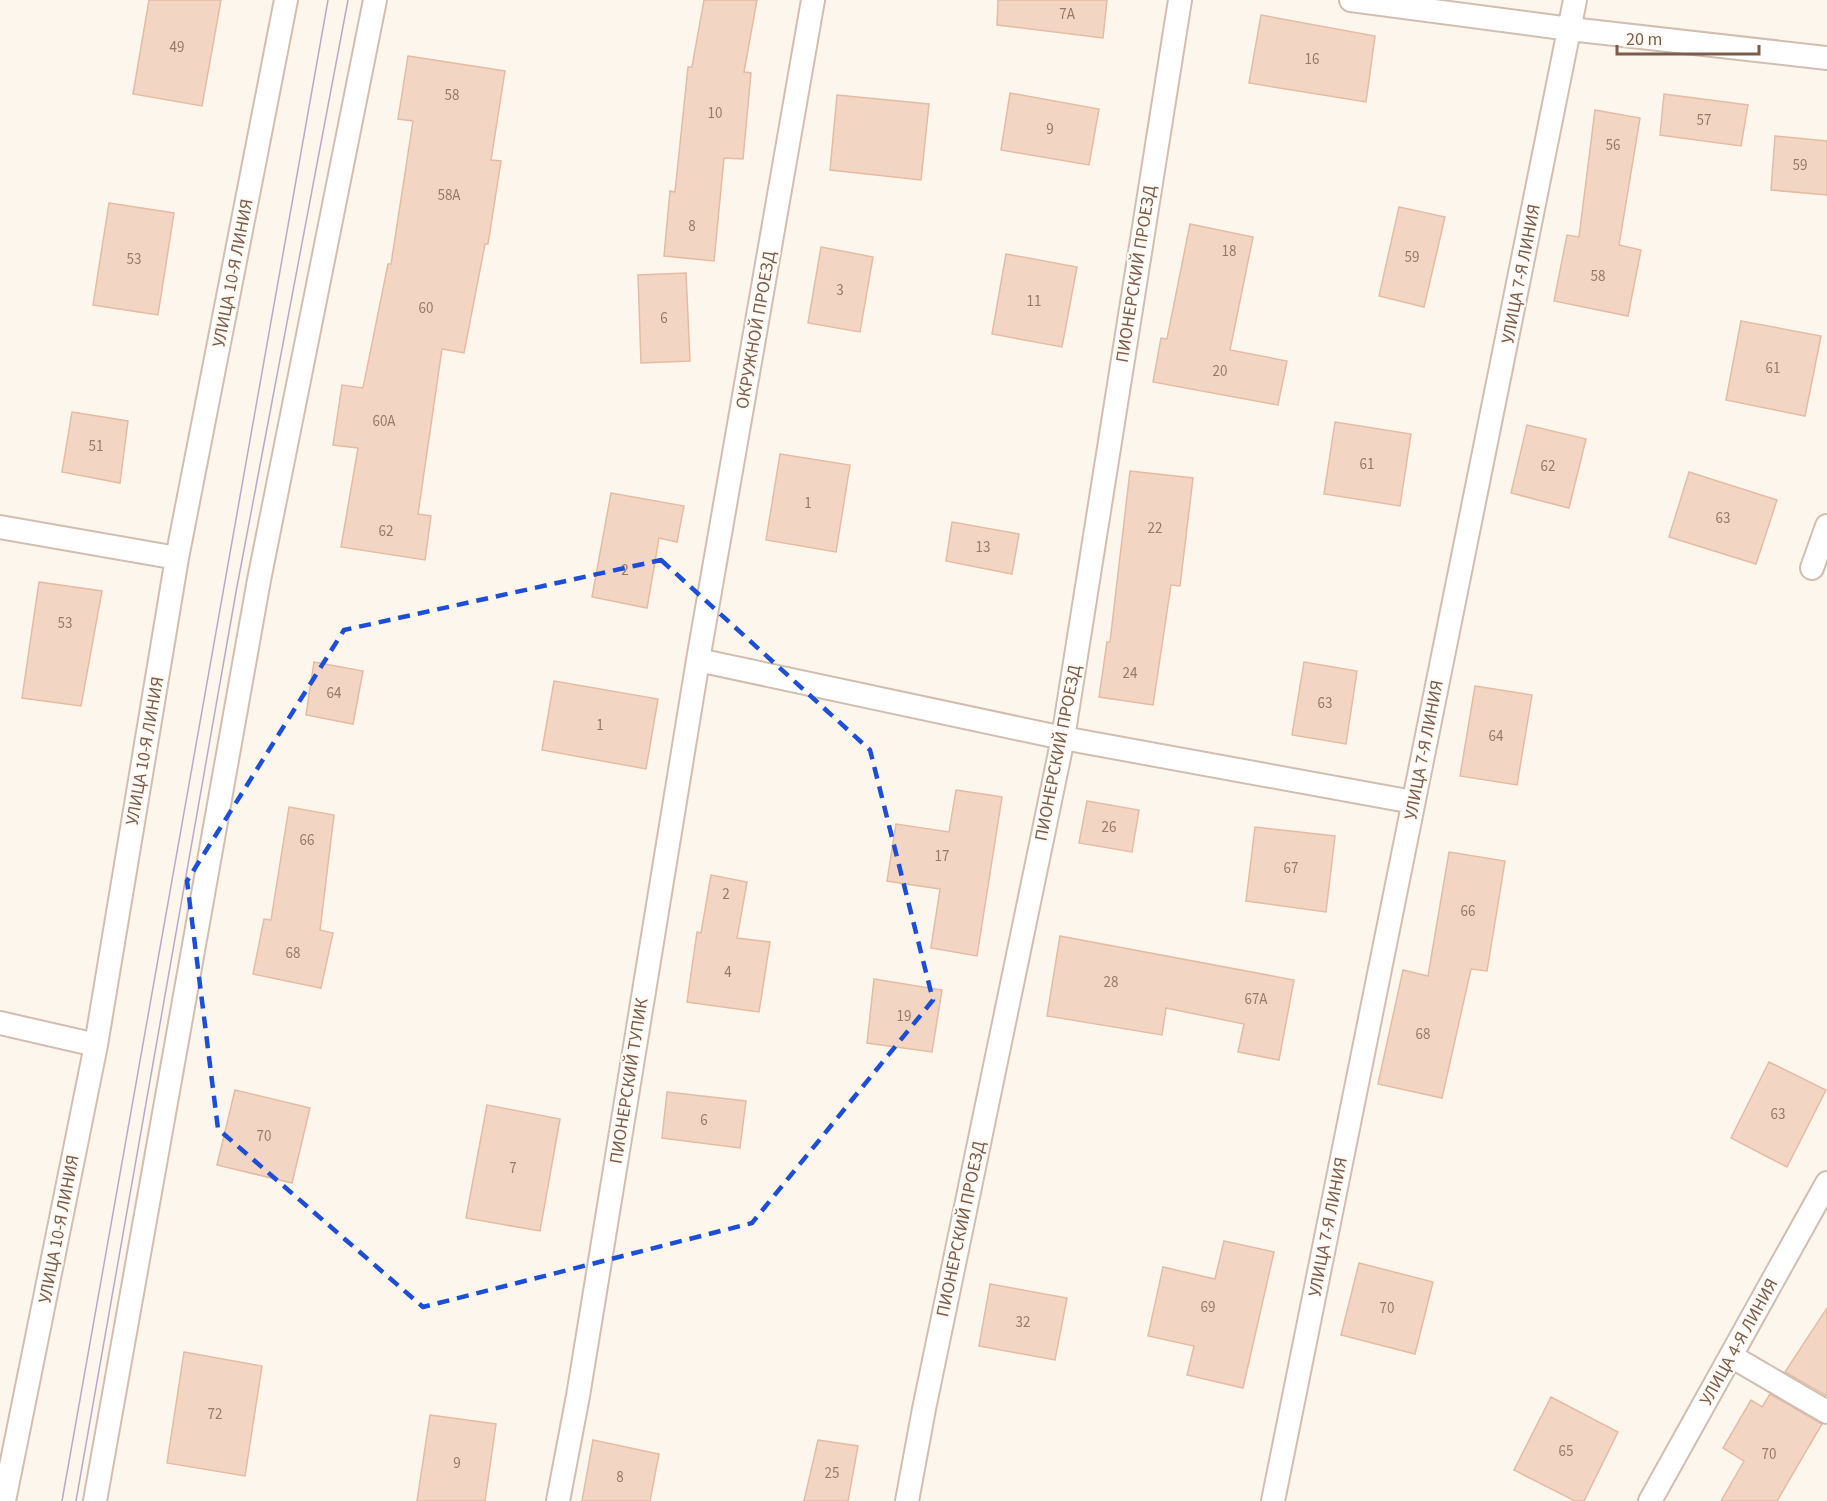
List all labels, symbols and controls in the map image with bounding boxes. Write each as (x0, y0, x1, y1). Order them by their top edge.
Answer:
house number: 7А (1059, 4, 1076, 25)
scale bar (1617, 18, 1760, 56)
text: 20 m (1626, 27, 1662, 52)
house number: 49 (170, 37, 184, 58)
house number: 16 (1305, 49, 1319, 70)
house number: 58 (445, 85, 459, 106)
house number: 10 (708, 103, 722, 124)
house number: 57 (1697, 110, 1711, 131)
house number: 9 (1046, 119, 1054, 140)
house number: 56 (1606, 135, 1620, 156)
house number: 59 (1793, 155, 1807, 176)
street label: ПИОНЕРСКИЙ ПРОЕЗД (1110, 183, 1162, 364)
house number: 58А (437, 185, 461, 206)
street label: УЛИЦА 10-Я ЛИНИЯ (206, 197, 260, 349)
street label: УЛИЦА 7-Я ЛИНИЯ (1495, 202, 1547, 346)
house number: 8 (688, 216, 696, 237)
house number: 18 (1222, 241, 1236, 262)
house number: 59 (1405, 247, 1419, 268)
house number: 53 (127, 249, 141, 270)
street label: ОКРУЖНОЙ ПРОЕЗД (730, 249, 782, 411)
house number: 58 (1591, 266, 1605, 287)
house number: 3 (836, 280, 844, 301)
house number: 11 (1027, 291, 1041, 312)
house number: 60 (419, 298, 433, 319)
house number: 6 (660, 308, 668, 329)
house number: 61 (1766, 358, 1780, 379)
house number: 20 (1213, 361, 1227, 382)
house number: 60А (372, 411, 396, 432)
house number: 51 (89, 436, 103, 457)
house number: 61 (1360, 454, 1374, 475)
house number: 62 (1541, 456, 1555, 477)
house number: 1 (804, 493, 812, 514)
house number: 63 (1716, 508, 1730, 529)
house number: 22 (1148, 518, 1162, 539)
house number: 62 (379, 521, 393, 542)
house number: 13 (976, 537, 990, 558)
house number: 2 (621, 560, 629, 581)
house number: 53 (58, 613, 72, 634)
street label: ПИОНЕРСКИЙ ПРОЕЗД (1029, 662, 1087, 843)
house number: 24 (1123, 663, 1138, 684)
street label: УЛИЦА 10-Я ЛИНИЯ (120, 675, 170, 827)
street label: УЛИЦА 7-Я ЛИНИЯ (1398, 678, 1450, 822)
house number: 64 (327, 683, 342, 704)
house number: 63 (1318, 693, 1332, 714)
house number: 1 (596, 715, 604, 736)
house number: 64 (1489, 726, 1504, 747)
house number: 26 (1102, 817, 1116, 838)
house number: 66 (300, 830, 314, 851)
house number: 17 (935, 846, 949, 867)
house number: 67 (1284, 858, 1298, 879)
house number: 2 (722, 884, 730, 905)
house number: 66 (1461, 901, 1475, 922)
house number: 68 (286, 943, 300, 964)
house number: 4 (724, 962, 732, 983)
house number: 28 (1104, 972, 1118, 993)
house number: 67А (1244, 989, 1268, 1010)
street label: ПИОНЕРСКИЙ ТУПИК (604, 996, 655, 1166)
house number: 19 (897, 1006, 911, 1027)
house number: 68 (1416, 1024, 1430, 1045)
house number: 63 (1771, 1104, 1785, 1125)
house number: 6 (700, 1110, 708, 1131)
house number: 70 (257, 1126, 271, 1147)
street label: ПИОНЕРСКИЙ ПРОЕЗД (930, 1138, 992, 1319)
street label: УЛИЦА 10-Я ЛИНИЯ (32, 1153, 86, 1305)
street label: УЛИЦА 7-Я ЛИНИЯ (1302, 1155, 1354, 1299)
house number: 7 (509, 1158, 517, 1179)
street label: УЛИЦА 4-Я ЛИНИЯ (1694, 1274, 1784, 1410)
house number: 69 (1201, 1297, 1215, 1318)
house number: 70 (1380, 1298, 1394, 1319)
house number: 32 (1016, 1312, 1030, 1333)
house number: 72 (208, 1404, 222, 1425)
house number: 65 (1559, 1441, 1573, 1462)
house number: 70 (1762, 1444, 1776, 1465)
house number: 9 (453, 1453, 461, 1474)
house number: 25 (825, 1463, 839, 1484)
house number: 8 (616, 1467, 624, 1488)

